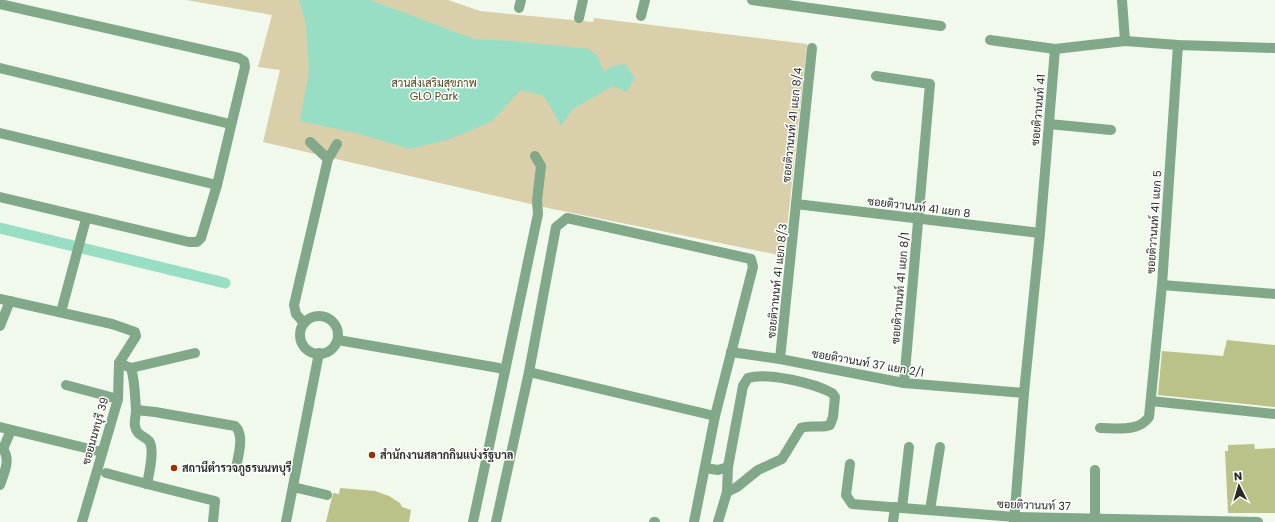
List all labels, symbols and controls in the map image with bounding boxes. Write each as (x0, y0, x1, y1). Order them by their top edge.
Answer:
street label: ซอยติวานนท์ 41 แยก 8/4 (778, 67, 806, 183)
street label: ซอยติวานนท์ 41 (1027, 74, 1049, 146)
park label: สวนส่งเสริมสุขภาพ GLO Park (391, 75, 477, 104)
street label: ซอยติวานนท์ 41 แยก 5 (1142, 170, 1166, 274)
street label: ซอยติวานนท์ 41 แยก 8 (867, 193, 971, 221)
street label: ซอยติวานนท์ 41 แยก 8/3 (763, 223, 791, 339)
street label: ซอยติวานนท์ 41 แยก 8/1 (887, 231, 913, 345)
street label: ซอยติวานนท์ 37 แยก 2/1 (811, 345, 925, 381)
street label: ซอยนนทบุรี 39 (78, 395, 113, 467)
place label: สำนักงานสลากกินแบ่งรัฐบาล (380, 447, 513, 463)
marker: สำนักงานสลากกินแบ่งรัฐบาล (367, 450, 377, 460)
place label: สถานีตำรวจภูธรนนทบุรี (182, 460, 292, 476)
marker: สถานีตำรวจภูธรนนทบุรี (169, 463, 179, 473)
north arrow (1219, 466, 1259, 506)
text: N (1233, 468, 1243, 484)
street label: ซอยติวานนท์ 37 (997, 496, 1071, 514)

